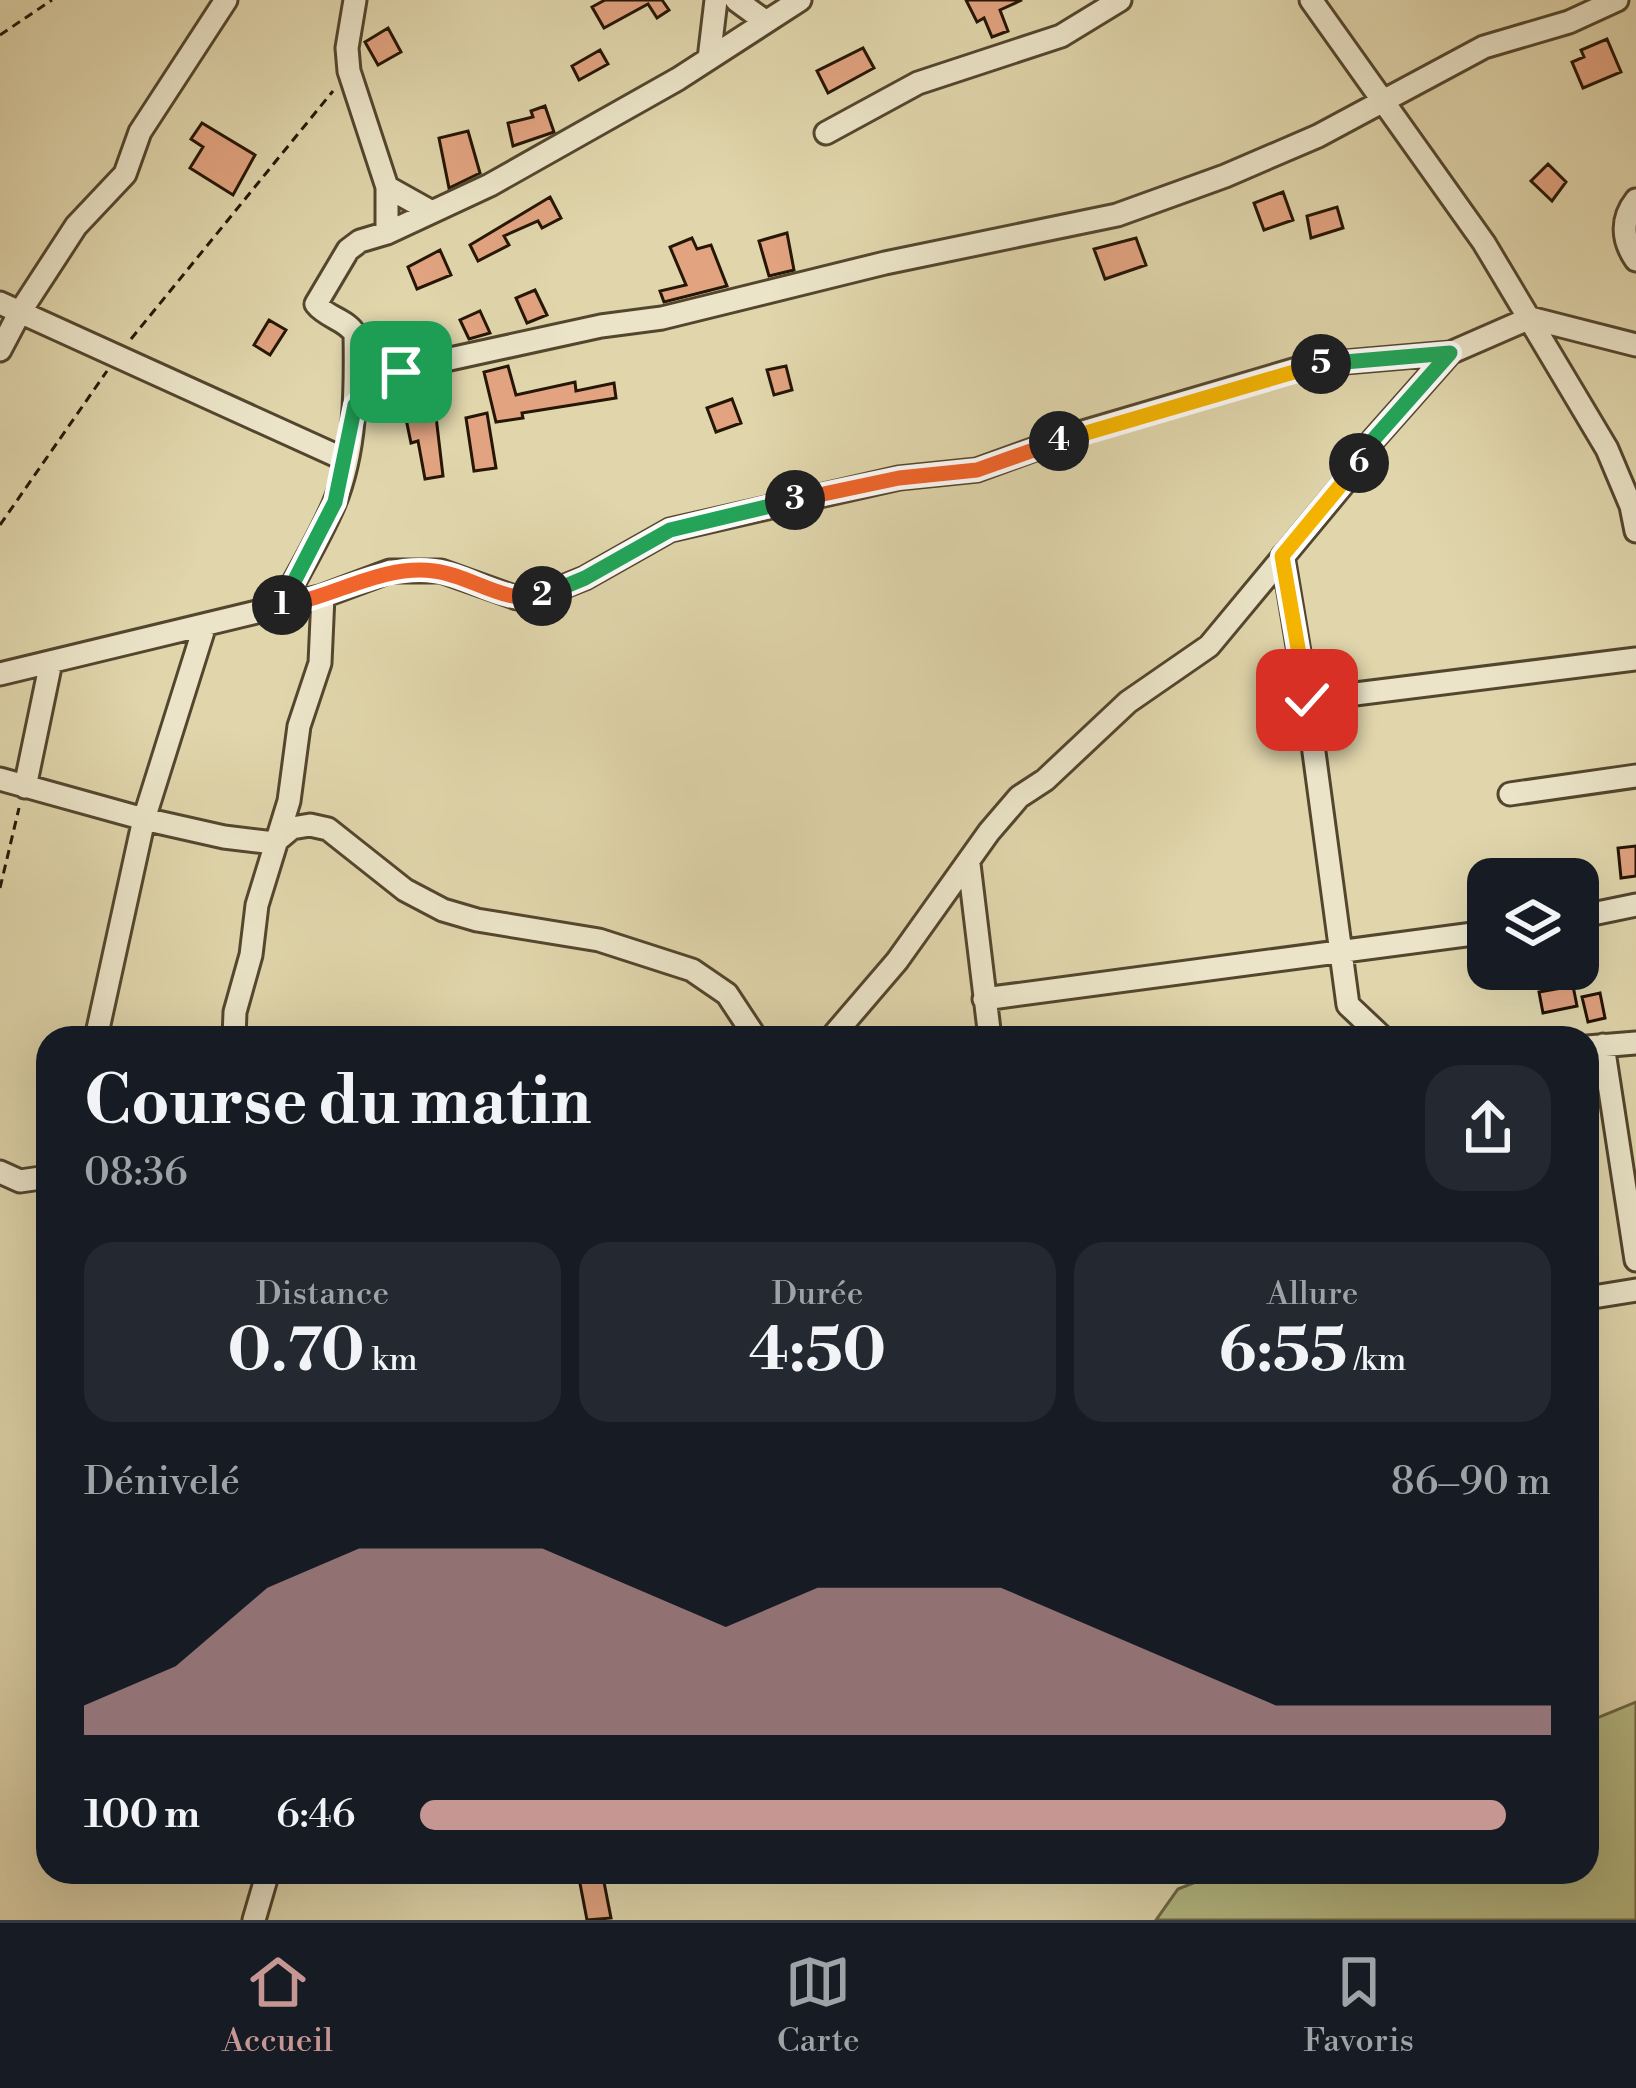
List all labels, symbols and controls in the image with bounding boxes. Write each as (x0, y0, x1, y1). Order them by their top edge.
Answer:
pin (350, 321, 452, 423)
pin: 5 (1291, 334, 1351, 394)
icon: arrive (368, 339, 434, 405)
text: 5 (1311, 343, 1331, 384)
pin: 4 (1029, 411, 1089, 471)
text: 4 (1048, 420, 1070, 461)
pin: 6 (1329, 433, 1389, 493)
text: 6 (1349, 442, 1369, 483)
pin: 3 (765, 470, 825, 530)
text: 3 (785, 479, 805, 520)
pin: 2 (512, 566, 572, 626)
pin: 1 (252, 575, 312, 635)
text: 2 (532, 575, 552, 616)
text: 1 (274, 584, 290, 625)
pin (1256, 649, 1358, 751)
icon: check (1274, 667, 1340, 733)
map controls (1467, 858, 1599, 990)
button: layers (1467, 858, 1599, 990)
text: Course du matin (84, 1062, 591, 1145)
button: share (1425, 1065, 1551, 1191)
text: 08:36 (84, 1149, 188, 1198)
text: Distance (256, 1274, 389, 1315)
text: Durée (772, 1274, 863, 1315)
text: Allure (1267, 1274, 1358, 1315)
text: 0.70 (227, 1315, 365, 1390)
text: 4:50 (749, 1315, 886, 1390)
text: 6:55 (1219, 1315, 1347, 1390)
text: km (365, 1340, 418, 1381)
text: /km (1347, 1340, 1406, 1381)
text: Dénivelé (84, 1458, 240, 1507)
text: 86–90 m (1391, 1458, 1551, 1507)
text: 100 m (84, 1791, 200, 1840)
text: 6:46 (276, 1791, 355, 1840)
tab: Accueil (222, 1949, 333, 2062)
tab: Carte (777, 1949, 860, 2062)
tab: Favoris (1304, 1949, 1414, 2062)

